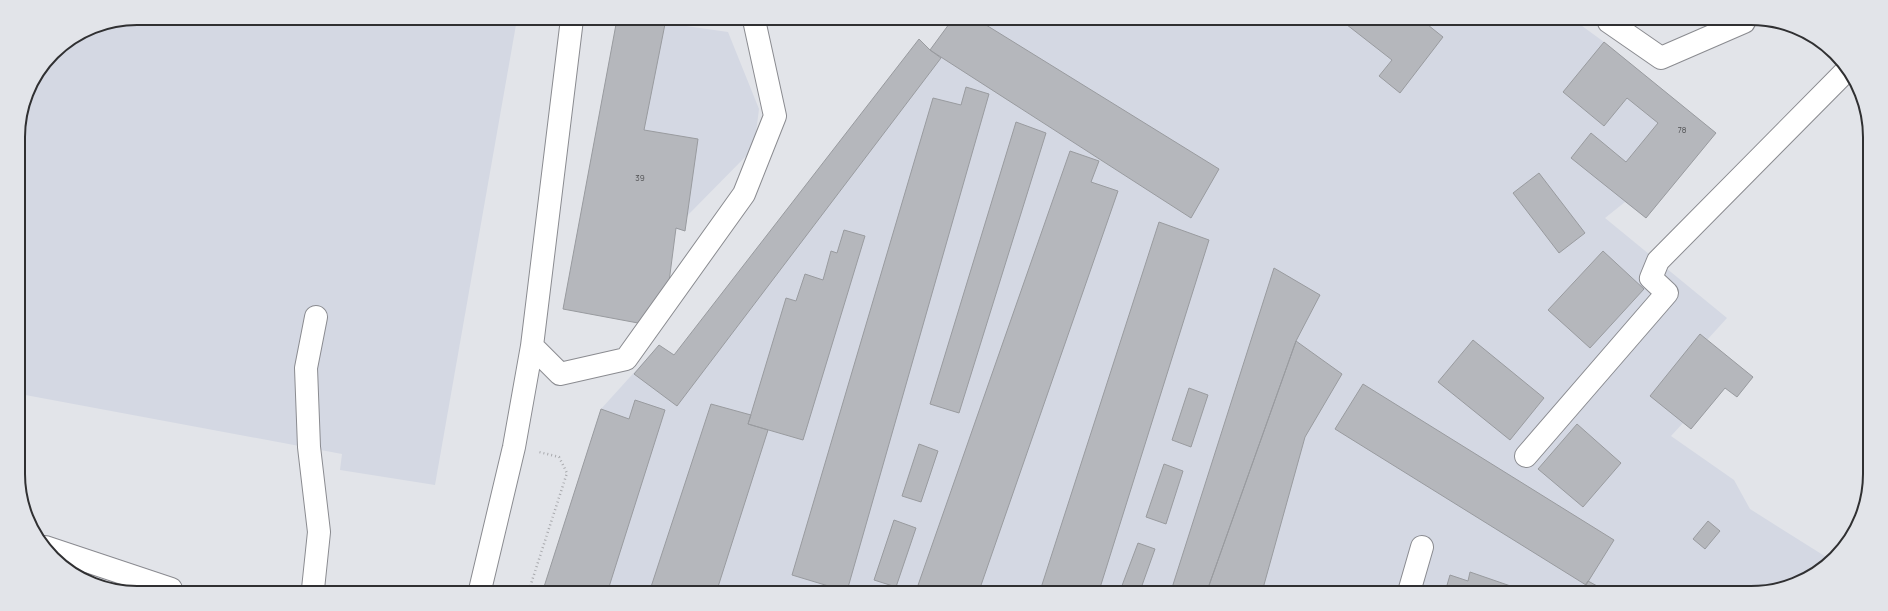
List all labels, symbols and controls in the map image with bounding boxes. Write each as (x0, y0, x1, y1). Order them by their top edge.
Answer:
house number: 78 (1678, 124, 1687, 135)
house number: 39 (635, 172, 645, 183)

